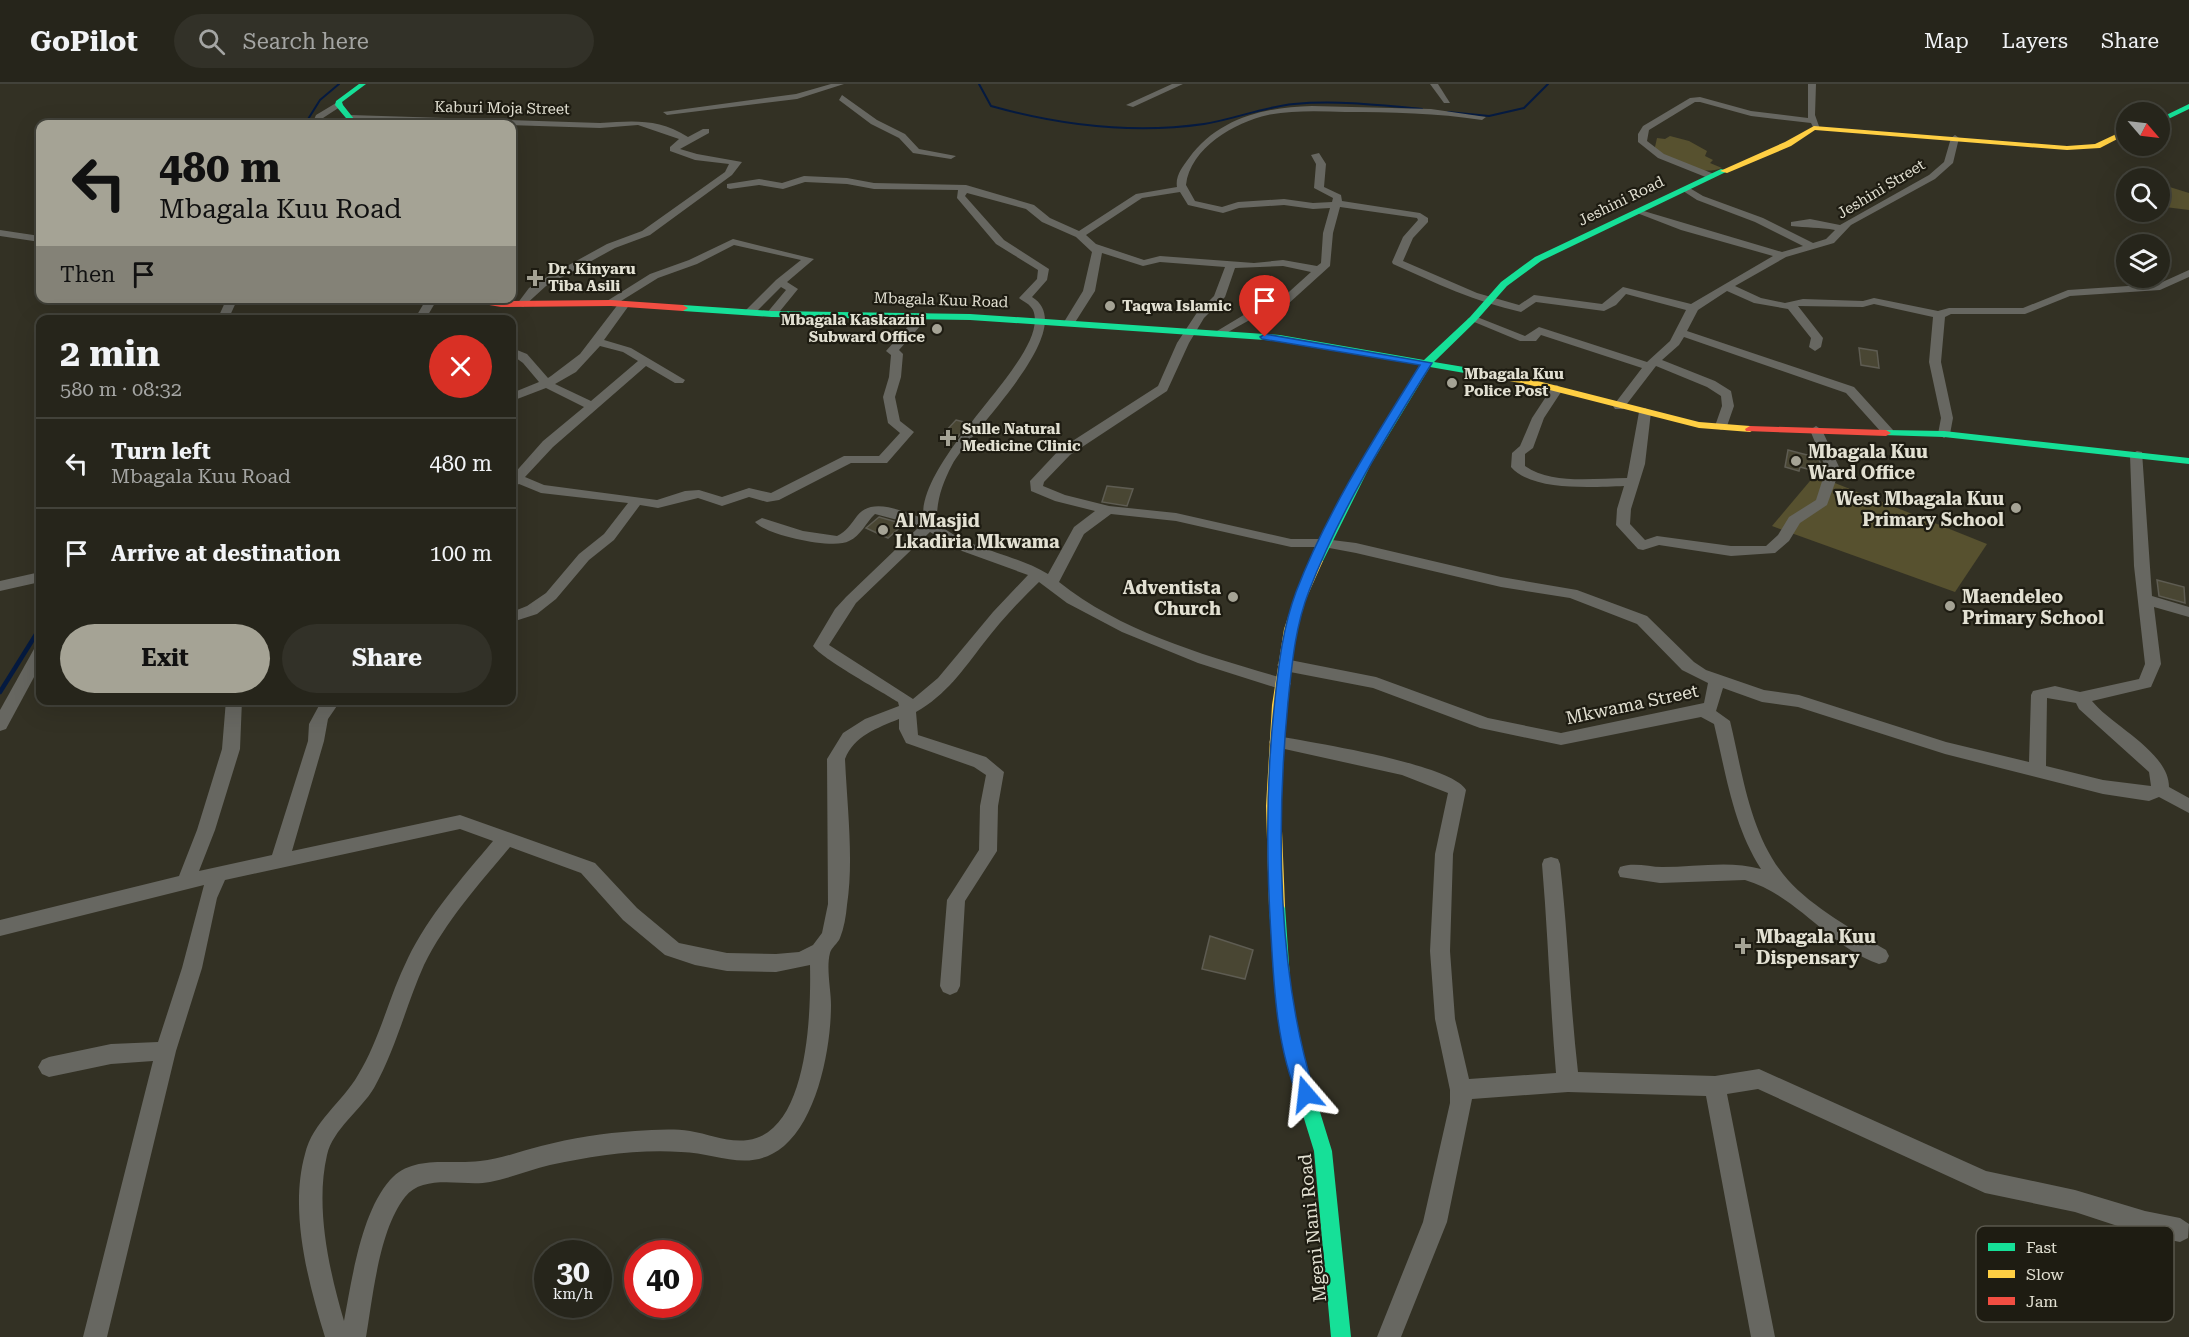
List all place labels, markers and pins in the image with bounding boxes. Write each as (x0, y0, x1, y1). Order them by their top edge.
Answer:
place label: Dr. Kinyaru Tiba Asili (548, 260, 636, 295)
marker: Dr. Kinyaru Tiba Asili (526, 269, 544, 287)
pin (1239, 275, 1290, 337)
place label: Taqwa Islamic (1122, 297, 1232, 315)
marker: Taqwa Islamic (1103, 299, 1117, 313)
place label: Mbagala Kaskazini Subward Office (781, 311, 925, 346)
marker: Mbagala Kaskazini Subward Office (930, 322, 944, 336)
place label: Mbagala Kuu Police Post (1464, 365, 1564, 400)
marker: Mbagala Kuu Police Post (1445, 376, 1459, 390)
place label: Sulle Natural Medicine Clinic (962, 420, 1081, 455)
marker: Sulle Natural Medicine Clinic (939, 429, 957, 447)
place label: Mbagala Kuu Ward Office (1808, 441, 1928, 483)
marker: Mbagala Kuu Ward Office (1789, 454, 1803, 468)
place label: West Mbagala Kuu Primary School (1835, 488, 2004, 530)
marker: West Mbagala Kuu Primary School (2009, 501, 2023, 515)
place label: Al Masjid Lkadiria Mkwama (895, 510, 1060, 552)
marker: Al Masjid Lkadiria Mkwama (876, 523, 890, 537)
place label: Adventista Church (1123, 577, 1221, 619)
place label: Maendeleo Primary School (1962, 586, 2104, 628)
marker: Adventista Church (1226, 590, 1240, 604)
marker: Maendeleo Primary School (1943, 599, 1957, 613)
place label: Mbagala Kuu Dispensary (1756, 926, 1876, 968)
marker: Mbagala Kuu Dispensary (1734, 937, 1752, 955)

